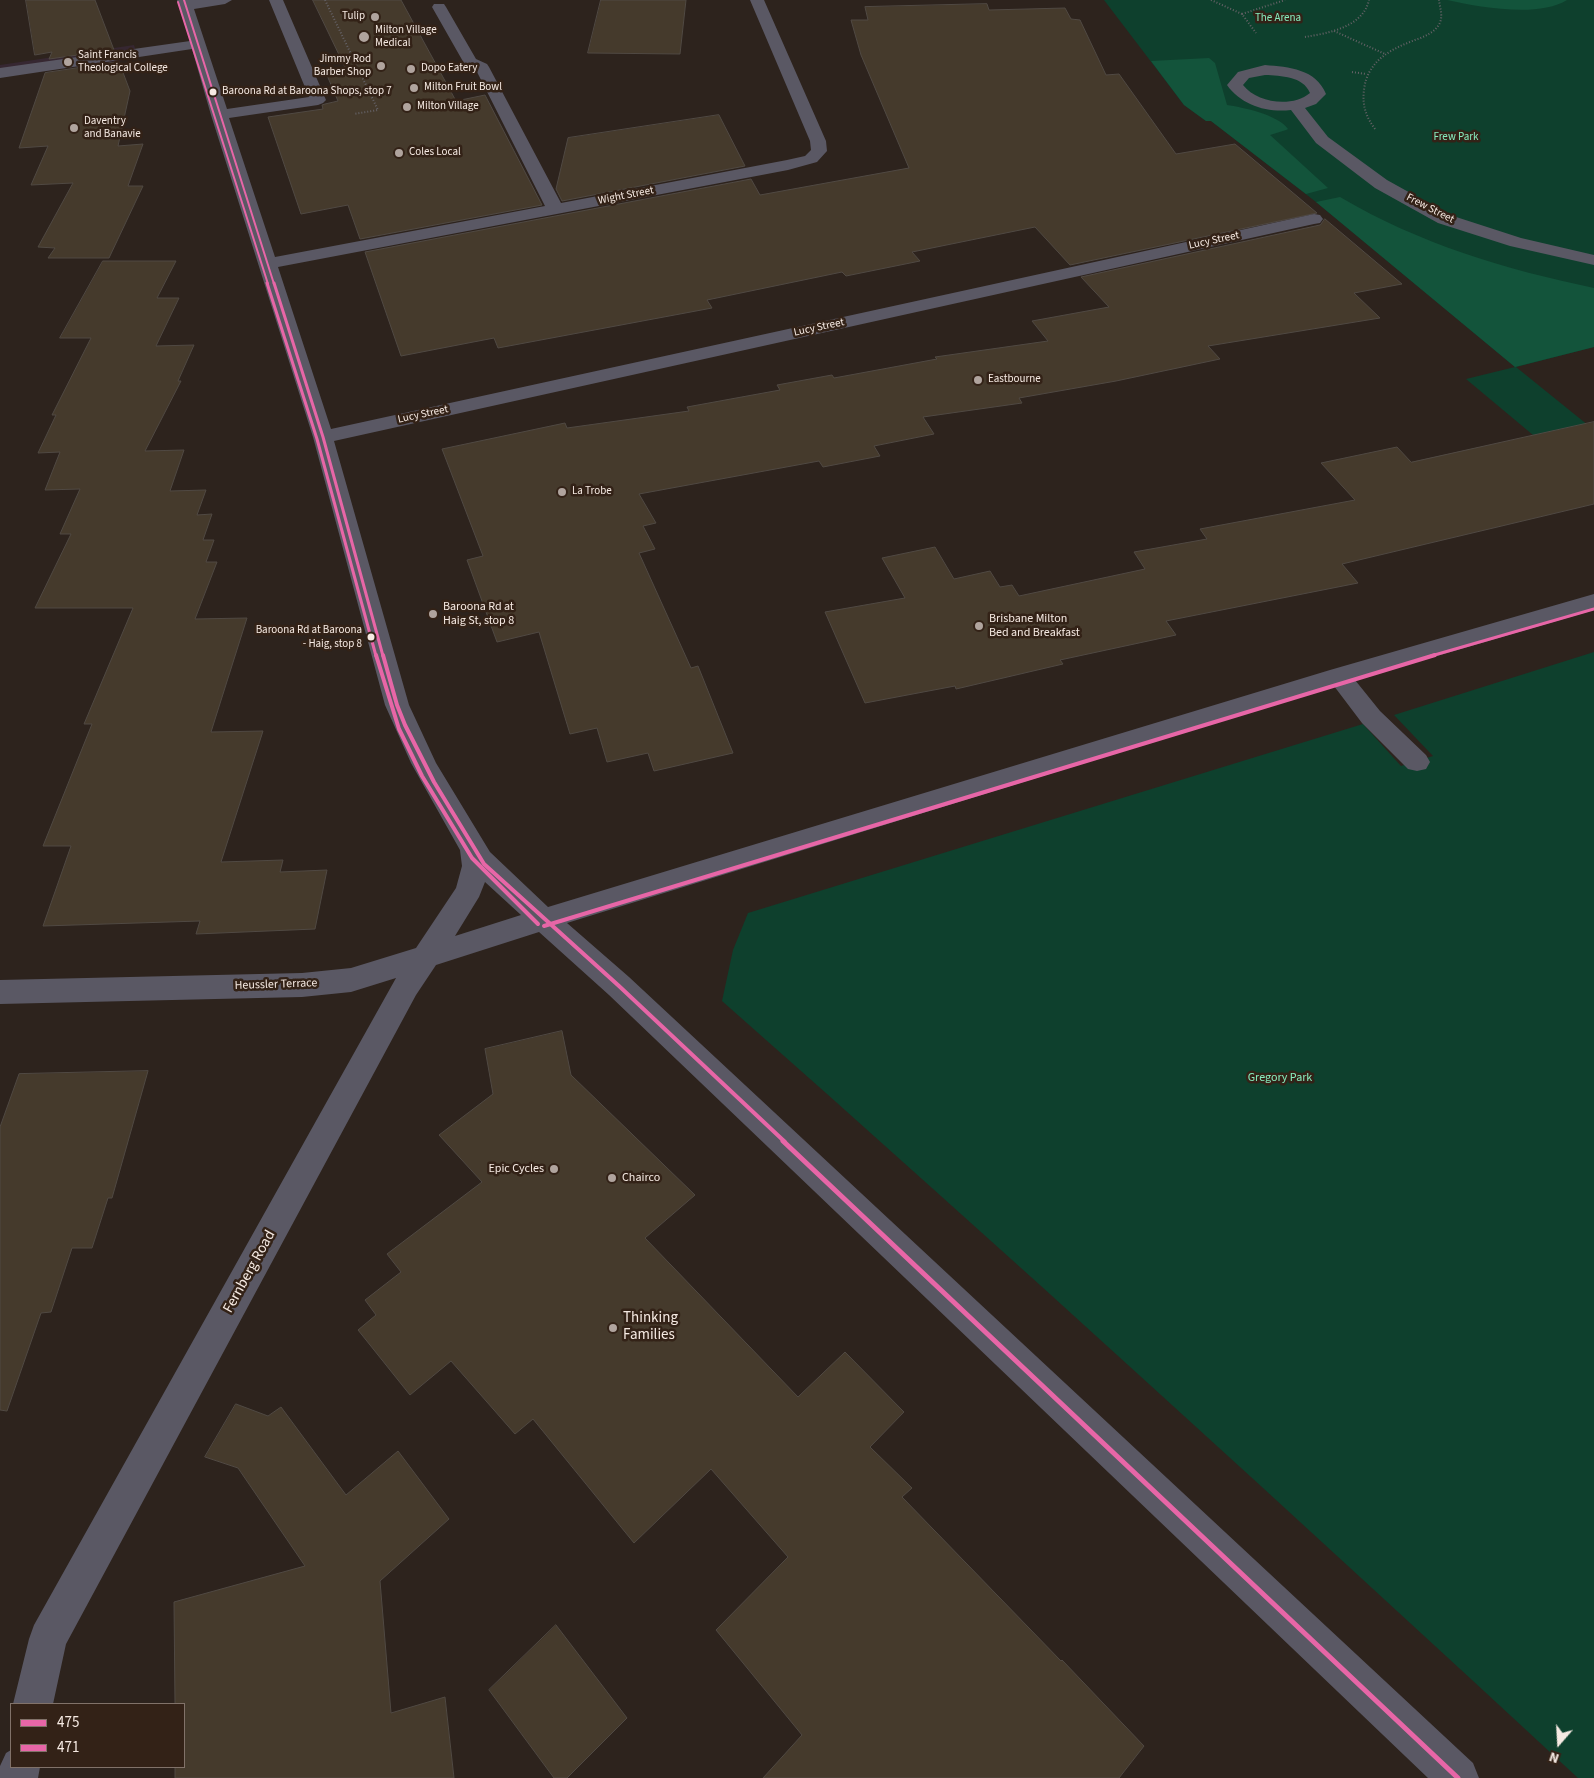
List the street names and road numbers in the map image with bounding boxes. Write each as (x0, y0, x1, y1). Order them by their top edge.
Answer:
street label: Wight Street (597, 184, 655, 208)
street label: Frew Street (1404, 191, 1456, 227)
street label: Lucy Street (1188, 229, 1240, 253)
street label: Lucy Street (793, 316, 845, 340)
street label: Lucy Street (397, 403, 449, 427)
street label: Heussler Terrace (234, 976, 318, 994)
street label: Fernberg Road (220, 1228, 280, 1316)

